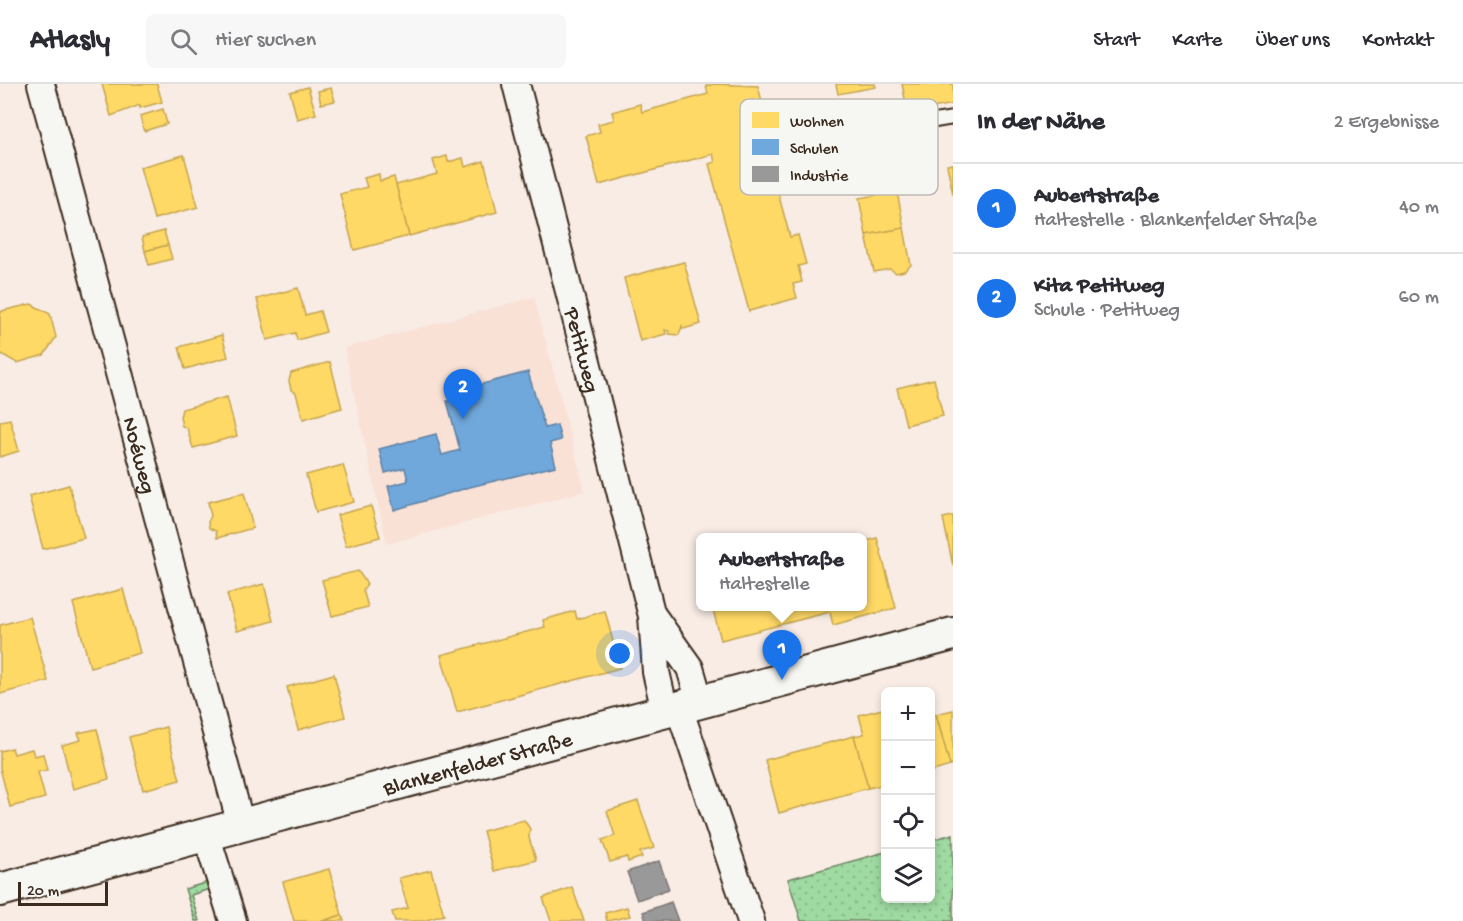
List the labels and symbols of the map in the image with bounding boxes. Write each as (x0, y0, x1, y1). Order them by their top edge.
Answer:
legend (740, 99, 938, 195)
text: Wohnen (790, 114, 844, 133)
text: Schulen (790, 141, 839, 160)
text: Industrie (790, 168, 849, 187)
street label: Petitweg (556, 304, 603, 396)
pin: 2 (444, 370, 482, 419)
street label: Noéweg (114, 415, 160, 497)
pin: 1 (762, 630, 802, 680)
your location (605, 639, 634, 668)
street label: Blankenfelder Straße (380, 728, 576, 804)
scale bar (18, 879, 108, 906)

